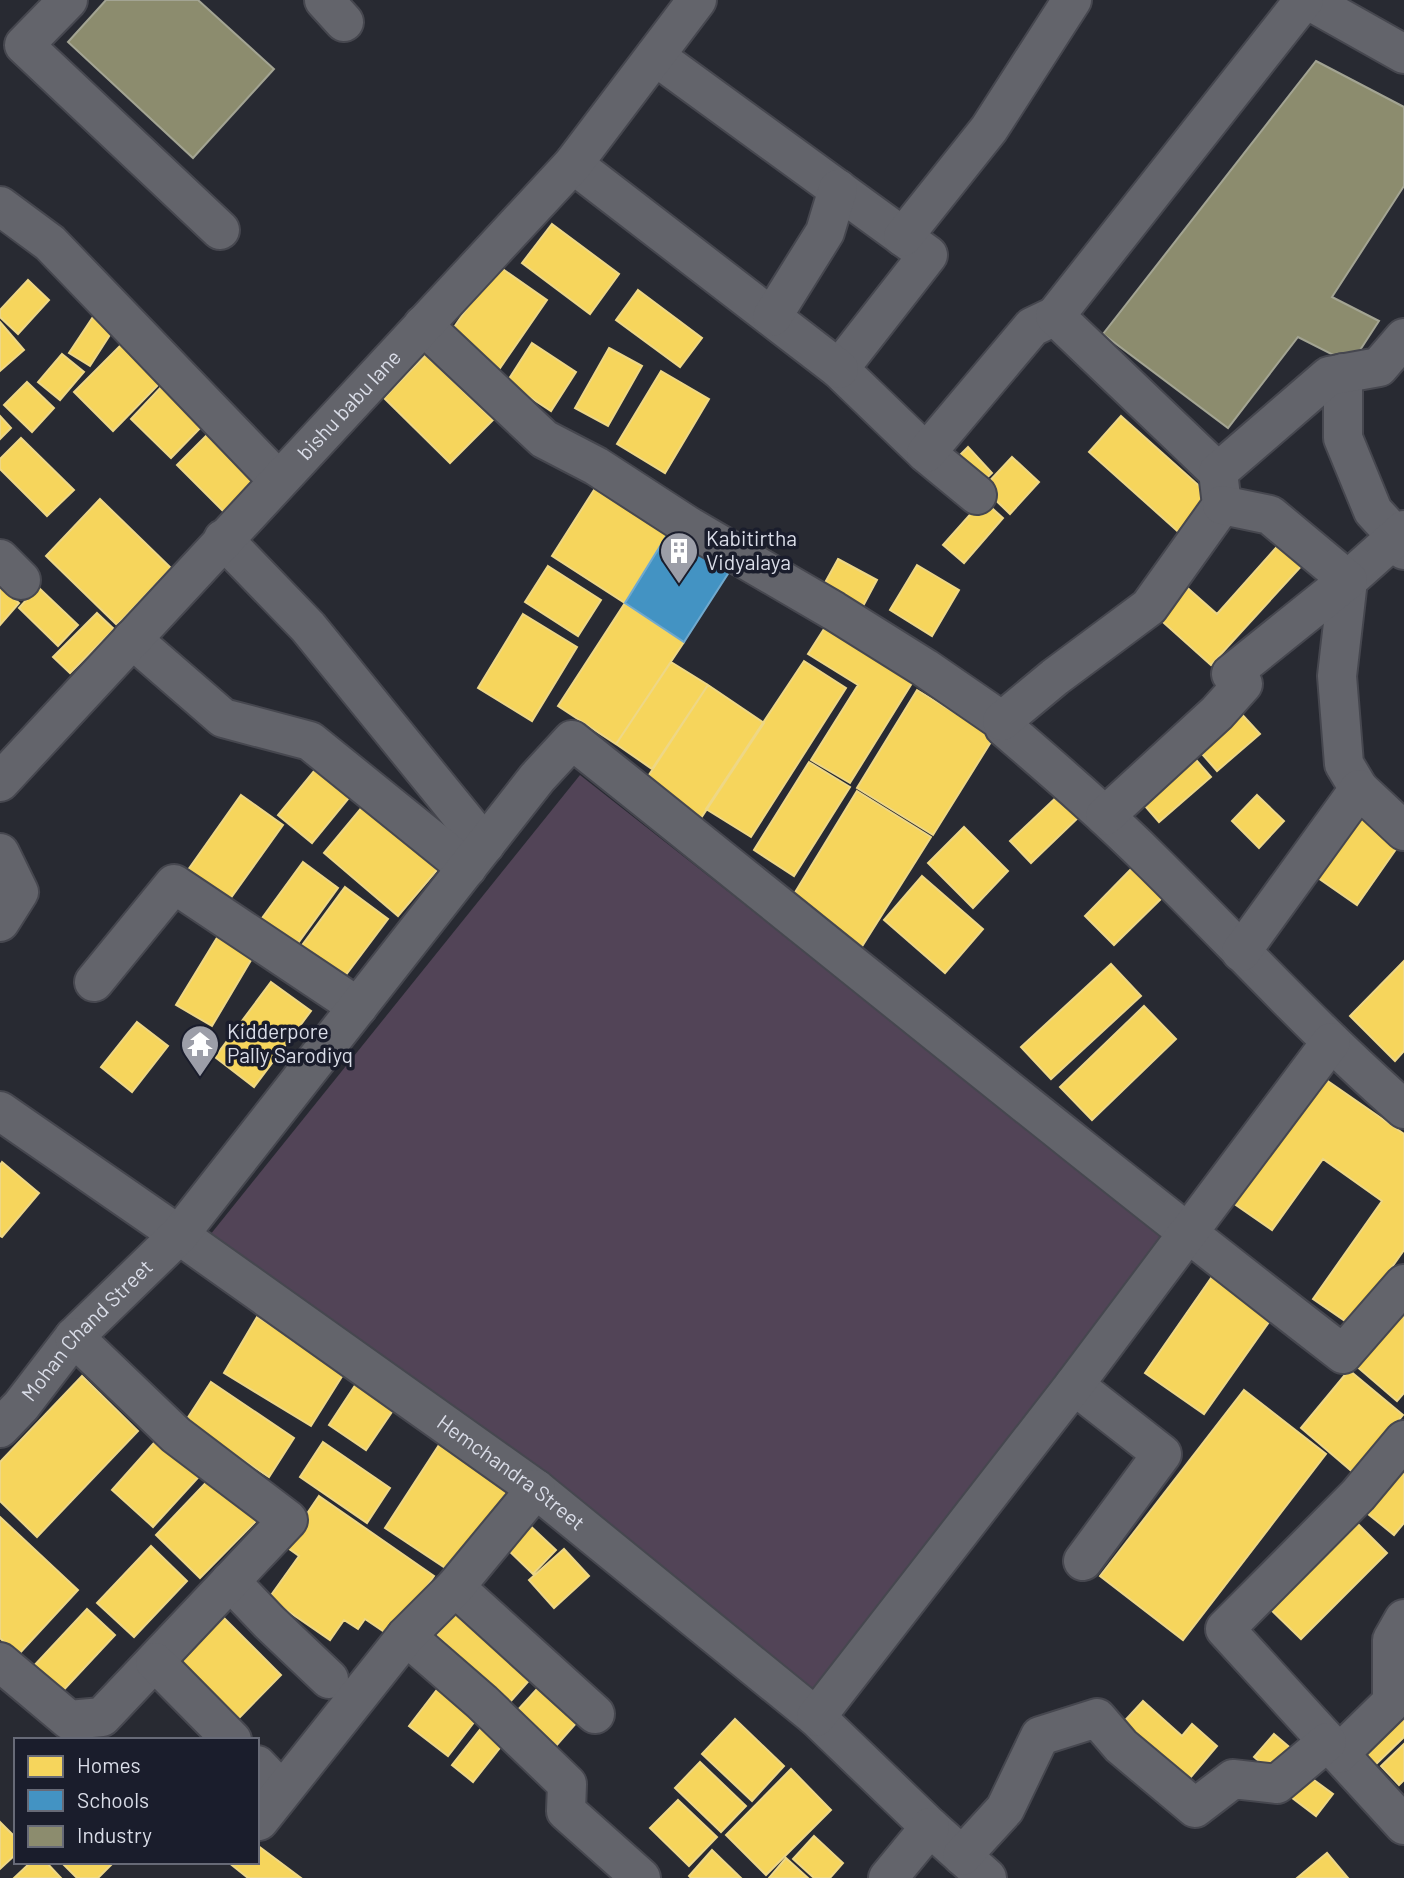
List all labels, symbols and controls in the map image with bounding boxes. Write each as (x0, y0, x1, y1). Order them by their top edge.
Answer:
street label: bishu babu lane (291, 344, 405, 464)
place label: Kabitirtha Vidyalaya (706, 525, 797, 574)
building icon: Kabitirtha Vidyalaya (658, 530, 700, 585)
place label: Kidderpore Pally Sarodiyq (227, 1018, 353, 1067)
temple icon: Kidderpore Pally Sarodiyq (179, 1023, 221, 1078)
street label: Mohan Chand Street (15, 1254, 157, 1406)
street label: Hemchandra Street (433, 1409, 591, 1535)
legend (14, 1738, 259, 1864)
text: Homes (77, 1752, 141, 1777)
text: Schools (77, 1787, 149, 1812)
text: Industry (77, 1822, 152, 1847)

